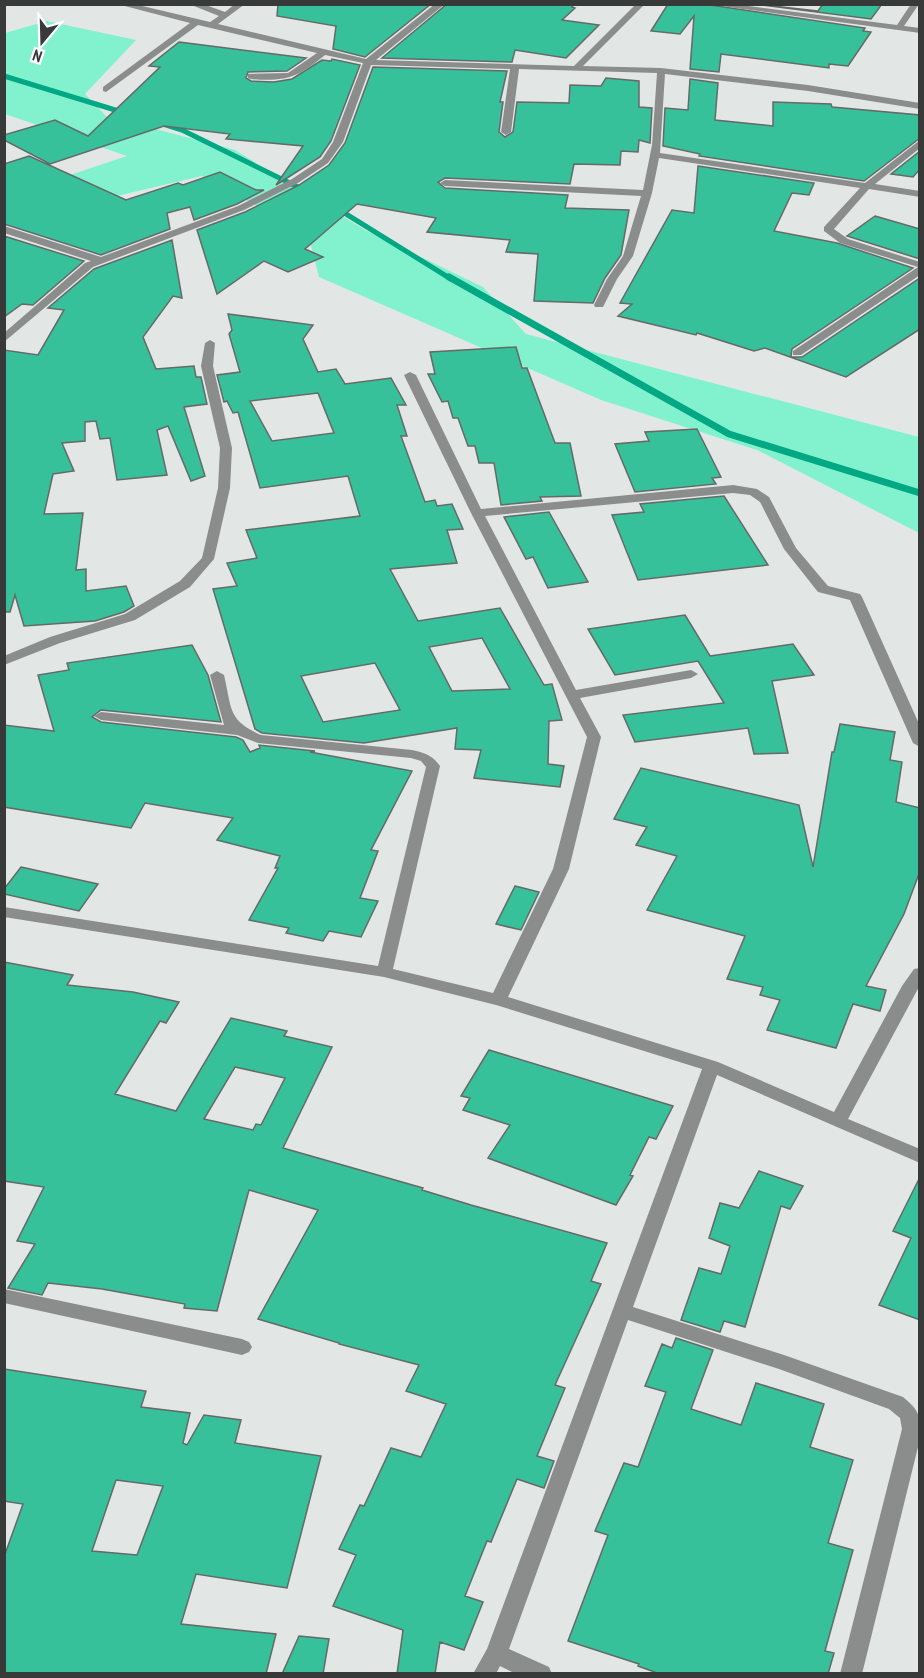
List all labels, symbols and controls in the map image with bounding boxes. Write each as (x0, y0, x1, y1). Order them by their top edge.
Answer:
north arrow (12, 12, 72, 72)
text: N (30, 45, 44, 67)

